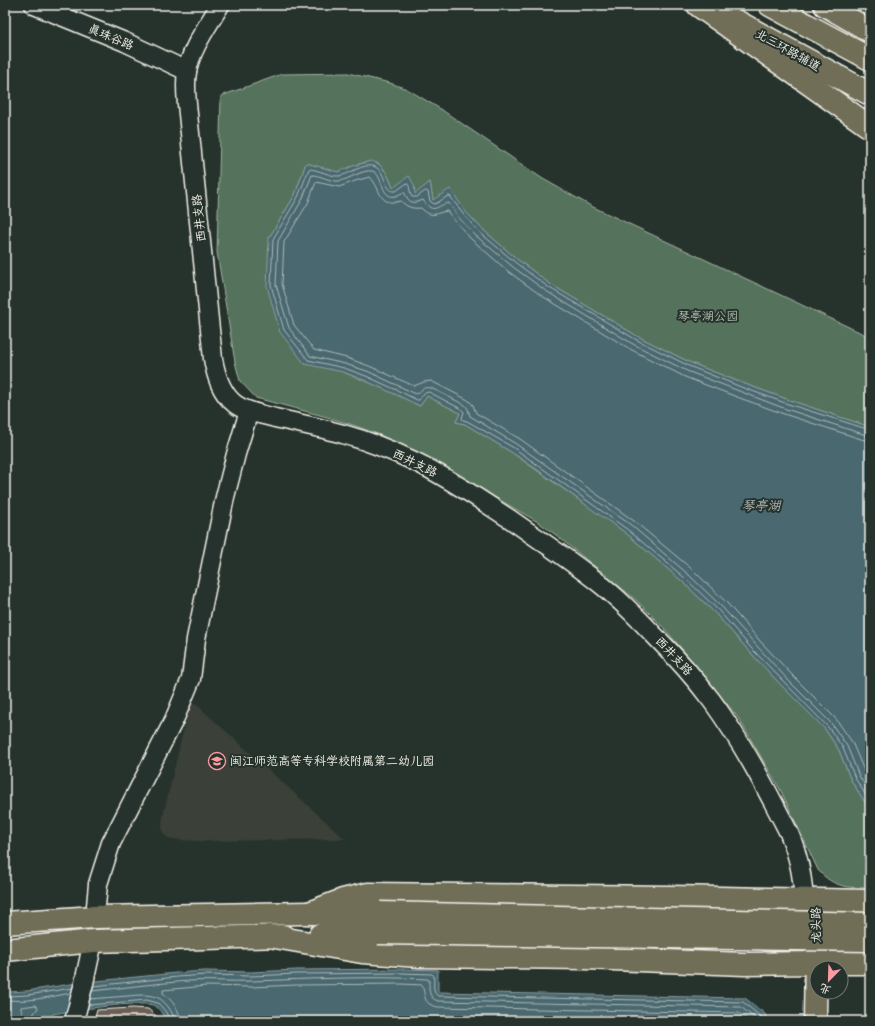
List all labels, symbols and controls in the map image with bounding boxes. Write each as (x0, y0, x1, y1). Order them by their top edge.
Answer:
street label: 真珠谷路 (85, 19, 137, 56)
street label: 北三环路辅道 (752, 25, 824, 76)
street label: 西井支路 (188, 193, 211, 243)
park label: 琴亭湖公园 (678, 307, 738, 326)
street label: 西井支路 (389, 444, 441, 483)
water label: 琴亭湖 (741, 496, 782, 517)
street label: 西井支路 (650, 632, 697, 680)
school or university icon: 闽江师范高等专科学校附属第二幼儿园 (207, 751, 227, 771)
place label: 闽江师范高等专科学校附属第二幼儿园 (230, 752, 434, 771)
street label: 龙头路 (807, 907, 826, 943)
north arrow (809, 960, 849, 1000)
text: 北 (817, 978, 834, 999)

